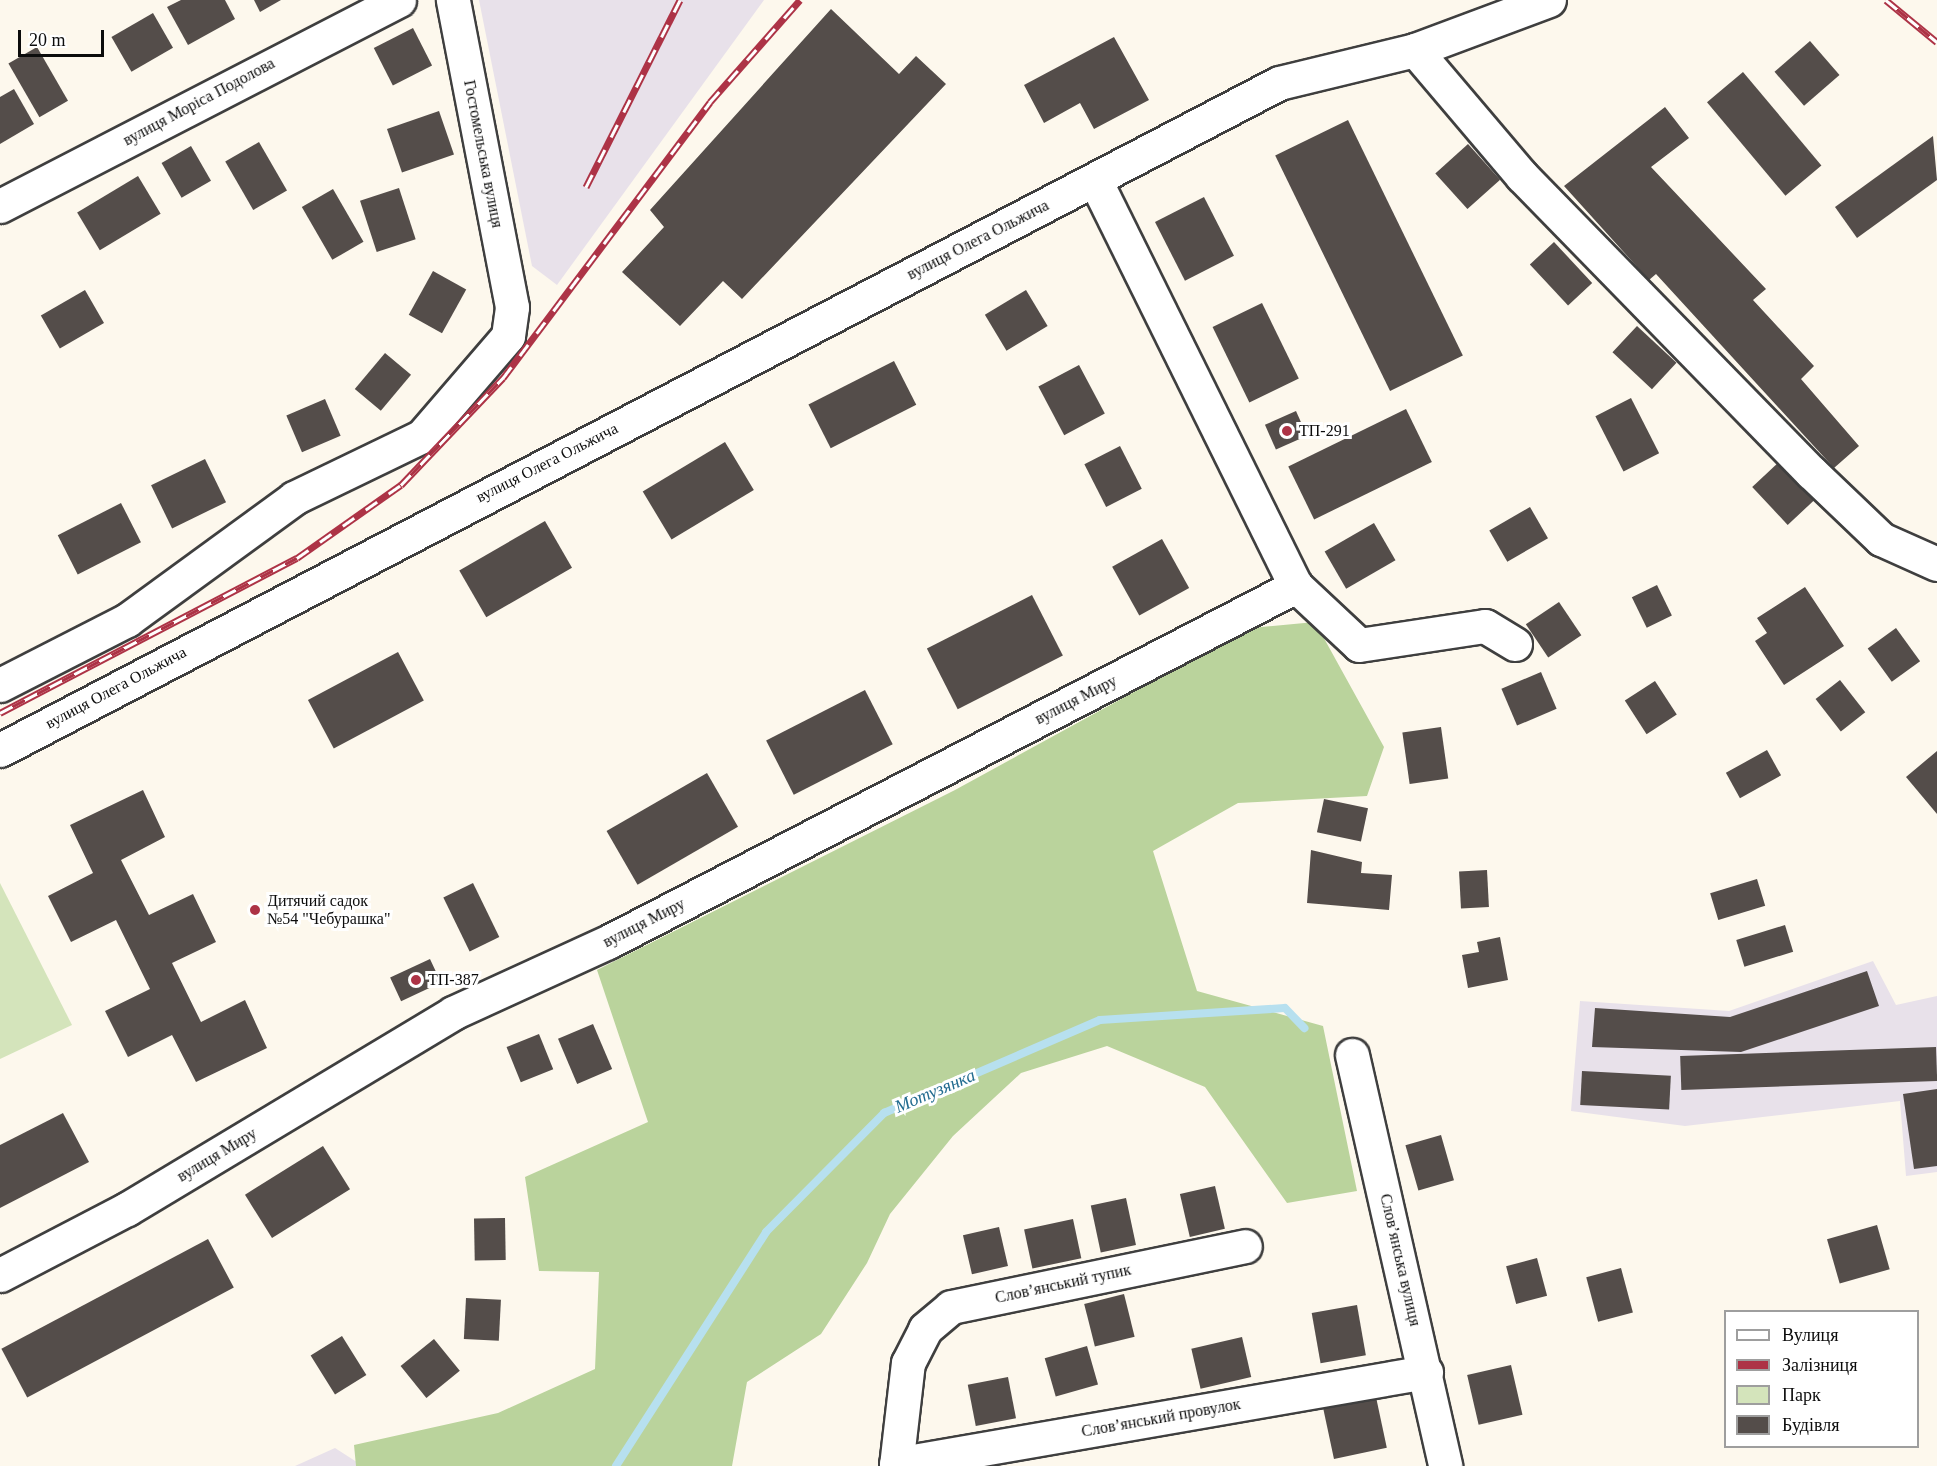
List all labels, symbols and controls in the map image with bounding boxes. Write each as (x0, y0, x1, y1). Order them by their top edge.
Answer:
scale bar (21, 18, 106, 56)
text: 20 m (29, 30, 66, 50)
street label: вулиця Моріса Подолова (120, 54, 278, 150)
street label: Гостомельська вулиця (459, 78, 507, 230)
street label: вулиця Олега Ольжича (904, 196, 1052, 284)
street label: вулиця Олега Ольжича (473, 419, 621, 507)
place label: ТП-291 (1299, 421, 1350, 441)
marker: ТП-291 (1280, 424, 1294, 438)
street label: вулиця Олега Ольжича (42, 643, 190, 733)
street label: вулиця Миру (1032, 671, 1120, 729)
place label: Дитячий садок №54 "Чебурашка" (267, 891, 390, 929)
street label: вулиця Миру (600, 894, 688, 952)
marker: Дитячий садок №54 "Чебурашка" (248, 903, 262, 917)
place label: ТП-387 (428, 970, 479, 990)
marker: ТП-387 (409, 973, 423, 987)
water label: Мотузянка (892, 1064, 978, 1118)
street label: вулиця Миру (174, 1124, 260, 1186)
street label: Словʼянська вулиця (1375, 1192, 1425, 1328)
street label: Словʼянський тупик (993, 1260, 1133, 1308)
legend (1724, 1310, 1919, 1448)
text: Вулиця (1782, 1325, 1839, 1345)
text: Залізниця (1782, 1355, 1857, 1375)
text: Парк (1782, 1385, 1821, 1405)
street label: Словʼянський провулок (1080, 1395, 1242, 1441)
text: Будівля (1782, 1415, 1839, 1435)

